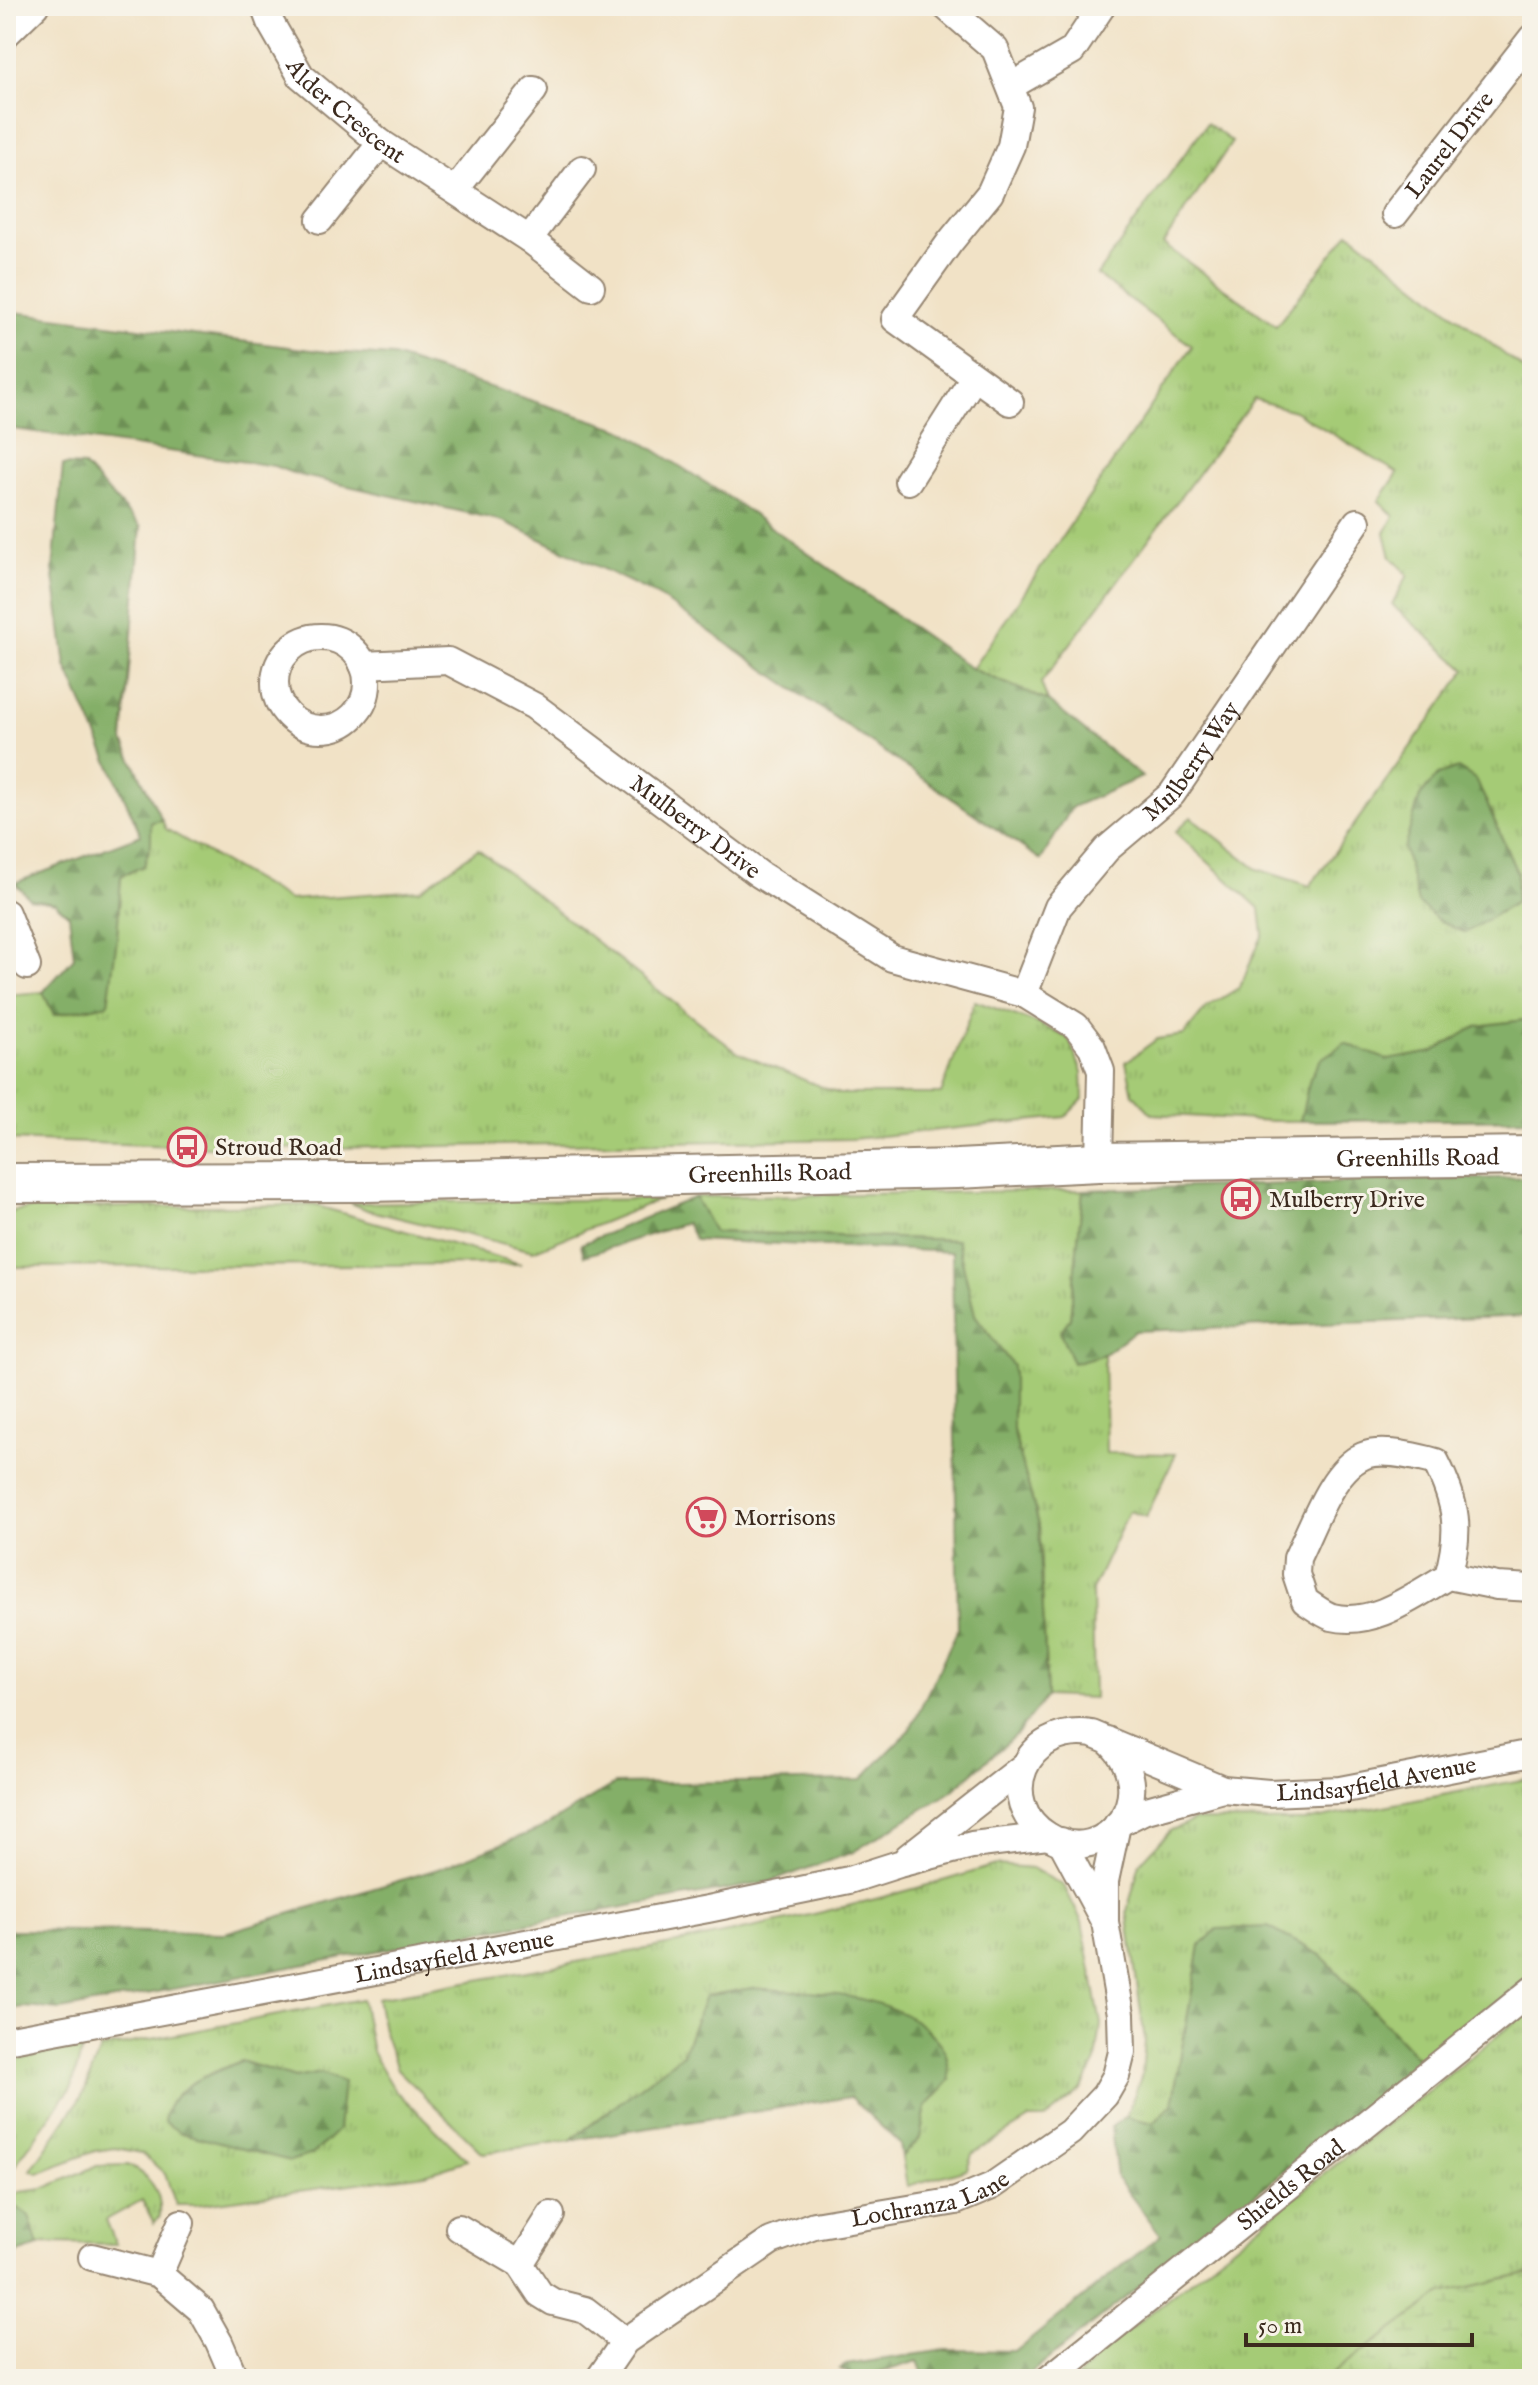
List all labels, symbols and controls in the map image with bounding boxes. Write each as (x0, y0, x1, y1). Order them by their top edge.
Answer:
street label: Alder Crescent (277, 53, 411, 172)
street label: Laurel Drive (1399, 86, 1502, 205)
street label: Mulberry Way (1137, 696, 1248, 829)
street label: Mulberry Drive (623, 769, 767, 887)
bus stop icon: Stroud Road (166, 1126, 208, 1168)
place label: Stroud Road (215, 1133, 342, 1164)
street label: Greenhills Road (1336, 1142, 1500, 1176)
street label: Greenhills Road (688, 1157, 852, 1192)
bus stop icon: Mulberry Drive (1220, 1178, 1262, 1220)
place label: Mulberry Drive (1269, 1185, 1425, 1216)
supermarket icon: Morrisons (685, 1496, 727, 1538)
place label: Morrisons (734, 1503, 836, 1534)
street label: Lindsayfield Avenue (1275, 1750, 1479, 1810)
street label: Lindsayfield Avenue (352, 1924, 557, 1992)
street label: Shields Road (1231, 2133, 1352, 2238)
street label: Lochranza Lane (849, 2164, 1016, 2236)
scale bar (1246, 2297, 1472, 2347)
text: 50 m (1258, 2311, 1302, 2342)

